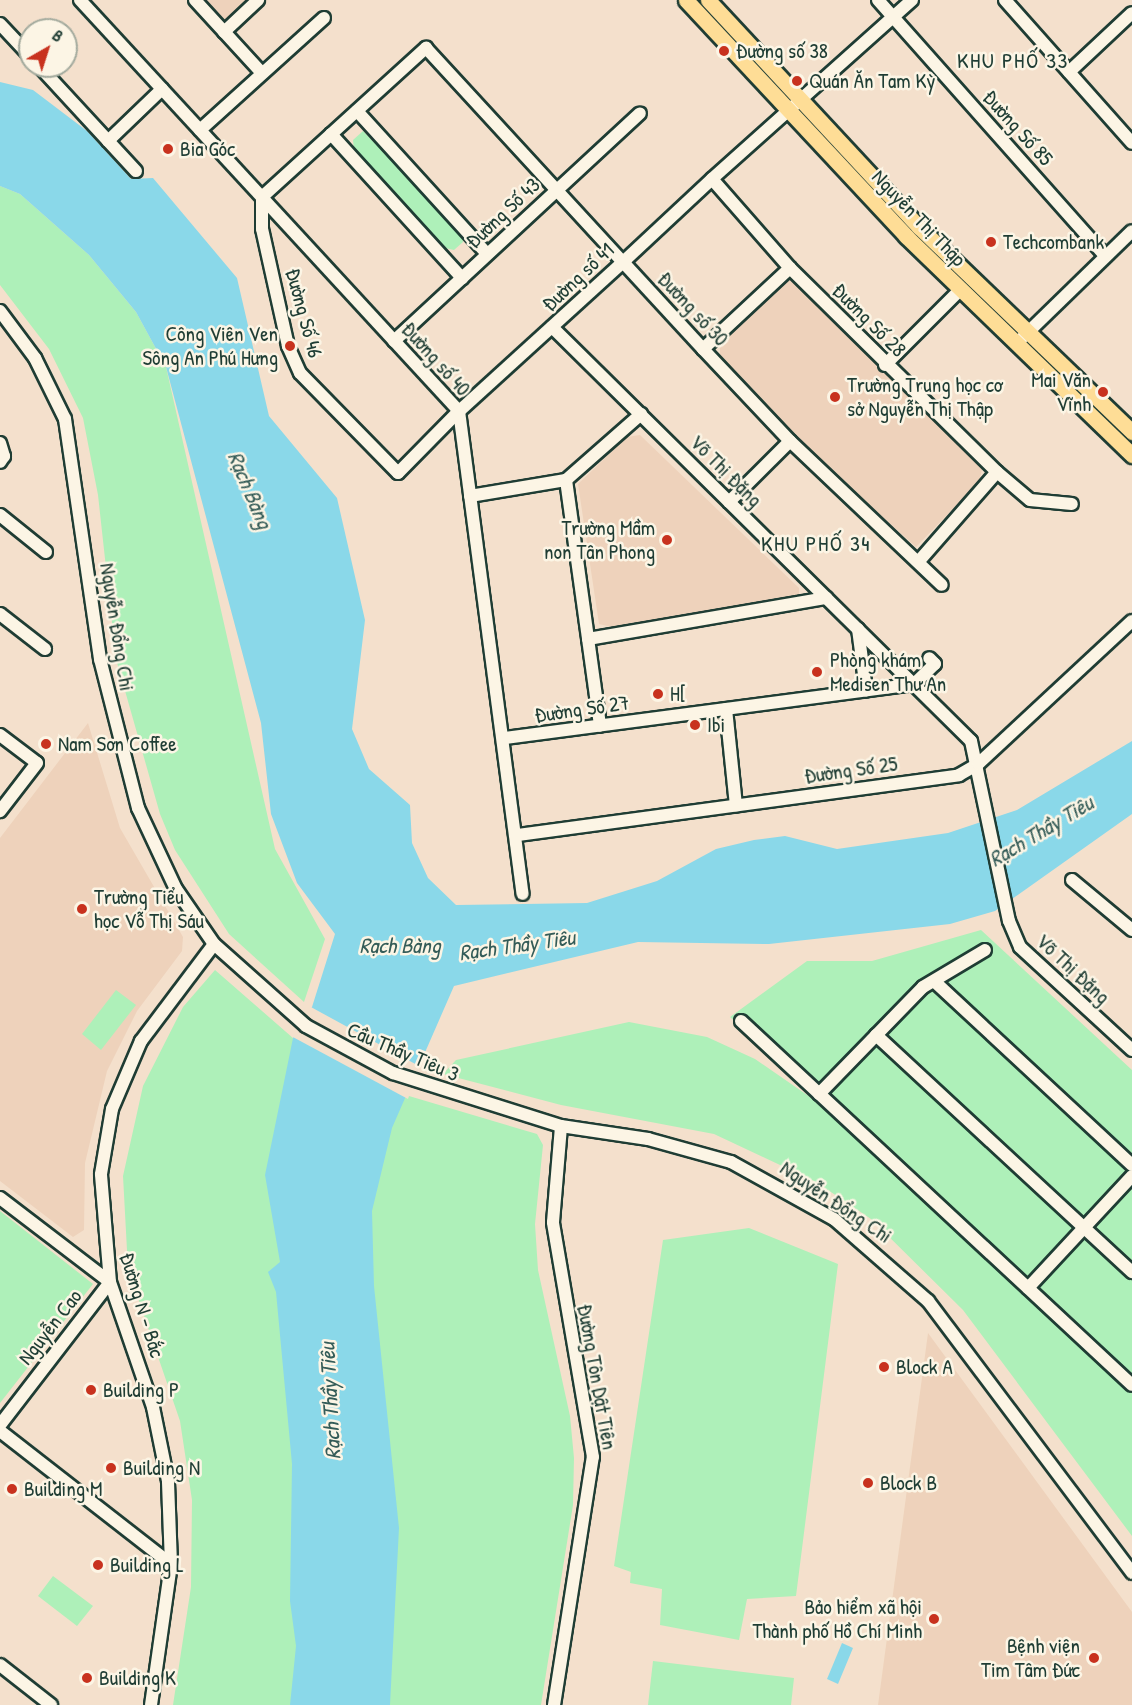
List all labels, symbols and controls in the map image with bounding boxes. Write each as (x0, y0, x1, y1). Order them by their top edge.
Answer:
north arrow (18, 18, 78, 78)
text: B (48, 24, 68, 47)
place label: Đường số 38 (736, 38, 828, 64)
marker: Đường số 38 (717, 44, 731, 58)
district label: KHU PHỐ 33 (957, 48, 1069, 74)
place label: Quán Ăn Tam Kỳ (809, 68, 935, 94)
marker: Quán Ăn Tam Kỳ (790, 74, 804, 88)
street label: Đường Số 85 (978, 85, 1058, 171)
place label: Bia Góc (180, 136, 235, 162)
marker: Bia Góc (161, 142, 175, 156)
street label: Nguyễn Thị Thập (867, 164, 971, 272)
street label: Đường Số 43 (461, 172, 545, 254)
place label: Techcombank (1003, 229, 1104, 255)
marker: Techcombank (984, 235, 998, 249)
street label: Đường số 41 (537, 237, 619, 317)
street label: Đường Số 46 (280, 266, 328, 360)
street label: Đường số 30 (652, 267, 734, 351)
street label: Đường Số 28 (827, 278, 911, 362)
street label: Đường số 40 (396, 317, 476, 401)
place label: Công Viên Ven Sông An Phú Hưng (142, 321, 278, 371)
marker: Công Viên Ven Sông An Phú Hưng (283, 339, 297, 353)
place label: Mai Văn Vĩnh (1031, 367, 1091, 417)
place label: Trường Trung học cơ sở Nguyễn Thị Thập (847, 372, 1002, 422)
marker: Mai Văn Vĩnh (1096, 385, 1110, 399)
marker: Trường Trung học cơ sở Nguyễn Thị Thập (828, 390, 842, 404)
street label: Võ Thị Đặng (685, 430, 767, 512)
water label: Rạch Bàng (222, 448, 278, 532)
place label: Trường Mầm non Tân Phong (544, 515, 655, 565)
district label: KHU PHỐ 34 (761, 531, 871, 557)
marker: Trường Mầm non Tân Phong (660, 533, 674, 547)
street label: Nguyễn Đổng Chi (94, 561, 140, 693)
place label: Phòng khám Medisen Thư An (830, 647, 946, 697)
marker: Phòng khám Medisen Thư An (808, 663, 826, 681)
place label: H[ (670, 681, 686, 707)
marker: H[ (651, 687, 665, 701)
street label: Đường Số 27 (533, 690, 631, 728)
place label: Ibi (707, 712, 725, 738)
marker: Ibi (688, 718, 702, 732)
place label: Nam Sơn Coffee (58, 731, 177, 757)
marker: Nam Sơn Coffee (39, 737, 53, 751)
street label: Đường Số 25 (803, 751, 899, 789)
water label: Rạch Thầy Tiêu (984, 790, 1098, 872)
place label: Trường Tiểu học Vỗ Thị Sáu (94, 884, 204, 934)
marker: Trường Tiểu học Vỗ Thị Sáu (75, 902, 89, 916)
water label: Rạch Thầy Tiêu (457, 924, 577, 966)
street label: Võ Thị Đặng (1031, 928, 1115, 1010)
water label: Rạch Bàng (360, 933, 440, 959)
street label: Cầu Thầy Tiêu 3 (343, 1017, 463, 1087)
street label: Nguyễn Đổng Chi (775, 1155, 897, 1249)
street label: Đường N - Bắc (114, 1249, 170, 1361)
street label: Nguyễn Cao (13, 1284, 87, 1370)
street label: Đường Tôn Dật Tiên (572, 1302, 622, 1452)
water label: Rạch Thầy Tiêu (314, 1342, 346, 1460)
place label: Block A (896, 1354, 953, 1380)
marker: Block A (877, 1360, 891, 1374)
place label: Building P (103, 1377, 179, 1403)
marker: Building P (84, 1383, 98, 1397)
place label: Building N (123, 1455, 200, 1481)
marker: Building N (104, 1461, 118, 1475)
place label: Block B (880, 1470, 937, 1496)
place label: Building M (24, 1476, 102, 1502)
marker: Block B (861, 1476, 875, 1490)
marker: Building M (5, 1482, 19, 1496)
place label: Building L (110, 1552, 184, 1578)
marker: Building L (91, 1558, 105, 1572)
place label: Bảo hiểm xã hội Thành phố Hồ Chí Minh (752, 1594, 922, 1644)
marker: Bảo hiểm xã hội Thành phố Hồ Chí Minh (927, 1612, 941, 1626)
place label: Bệnh viện Tim Tâm Đức (981, 1633, 1080, 1683)
marker: Bệnh viện Tim Tâm Đức (1085, 1649, 1103, 1667)
place label: Building K (99, 1665, 176, 1691)
marker: Building K (80, 1671, 94, 1685)

